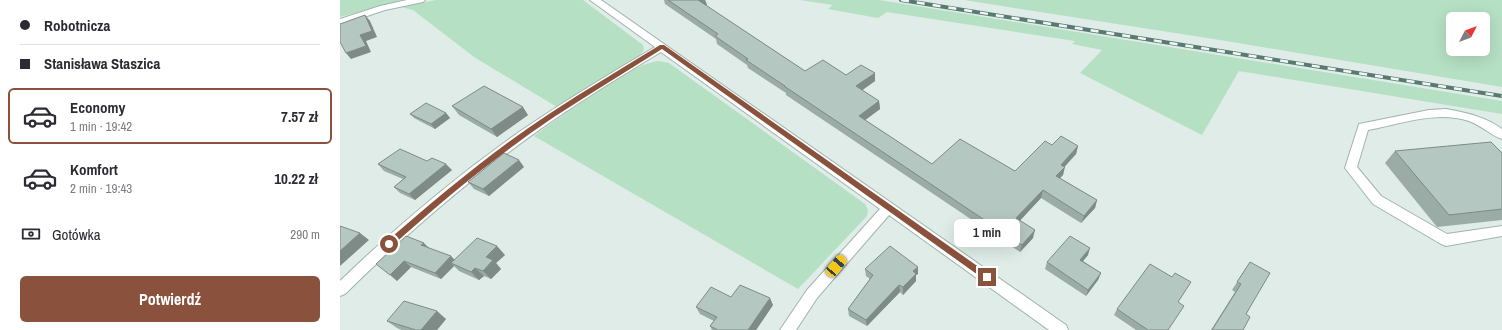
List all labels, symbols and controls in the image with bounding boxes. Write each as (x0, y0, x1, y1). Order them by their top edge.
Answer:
north arrow (1446, 12, 1490, 56)
map controls (1446, 12, 1490, 56)
text: Robotnicza (44, 15, 110, 36)
text: Stanisława Staszica (44, 53, 160, 74)
text: Economy (70, 97, 125, 118)
icon: car (22, 98, 58, 134)
text: 7.57 zł (281, 106, 318, 127)
text: 1 min · 19:42 (70, 118, 132, 135)
text: Komfort (70, 159, 118, 180)
icon: car (22, 160, 58, 196)
text: 10.22 zł (274, 168, 318, 189)
text: 2 min · 19:43 (70, 180, 132, 197)
callout: 1 min (954, 219, 1020, 247)
icon: cash (20, 223, 42, 245)
text: Gotówka (52, 224, 101, 245)
text: 1 min (973, 224, 1001, 241)
text: 290 m (290, 226, 320, 243)
route start (380, 235, 398, 253)
car (824, 253, 848, 279)
route end (978, 268, 996, 286)
button: Potwierdź (20, 276, 320, 322)

